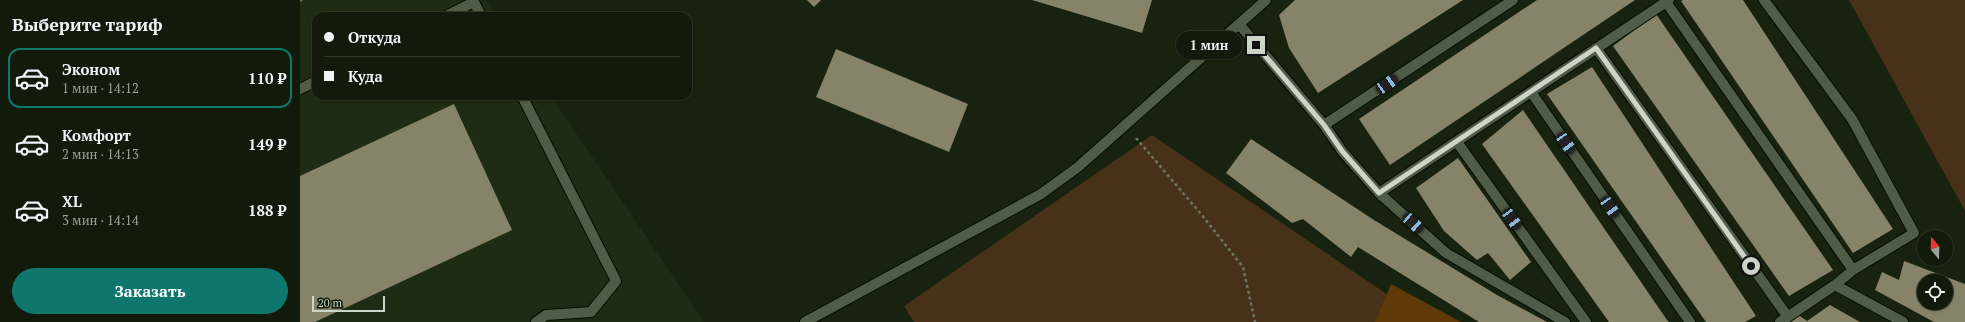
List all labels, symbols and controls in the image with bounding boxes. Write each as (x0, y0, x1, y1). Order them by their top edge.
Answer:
text: Выберите тариф (12, 12, 163, 36)
text: Откуда (348, 27, 401, 47)
callout: 1 мин (1176, 31, 1242, 59)
text: 1 мин (1190, 36, 1228, 54)
route end (1247, 36, 1265, 54)
text: Эконом (62, 59, 120, 79)
icon: car (14, 60, 50, 96)
text: Куда (348, 66, 383, 86)
text: 110 ₽ (248, 68, 286, 88)
car (1374, 72, 1400, 96)
text: 1 мин · 14:12 (62, 79, 139, 97)
text: Комфорт (62, 125, 131, 145)
icon: car (14, 126, 50, 162)
car (1554, 130, 1578, 156)
text: 149 ₽ (248, 134, 286, 154)
text: 2 мин · 14:13 (62, 145, 139, 163)
text: XL (62, 191, 82, 211)
icon: car (14, 192, 50, 228)
car (1598, 194, 1622, 220)
text: 188 ₽ (248, 200, 286, 220)
car (1500, 206, 1524, 232)
text: 3 мин · 14:14 (62, 211, 139, 229)
car (1400, 211, 1426, 235)
north arrow (1917, 230, 1953, 266)
map controls (1917, 230, 1953, 310)
route start (1742, 257, 1760, 275)
button: Заказать (12, 268, 288, 314)
button: locate (1917, 274, 1953, 310)
scale bar (312, 294, 385, 313)
text: 20 m (318, 296, 342, 310)

